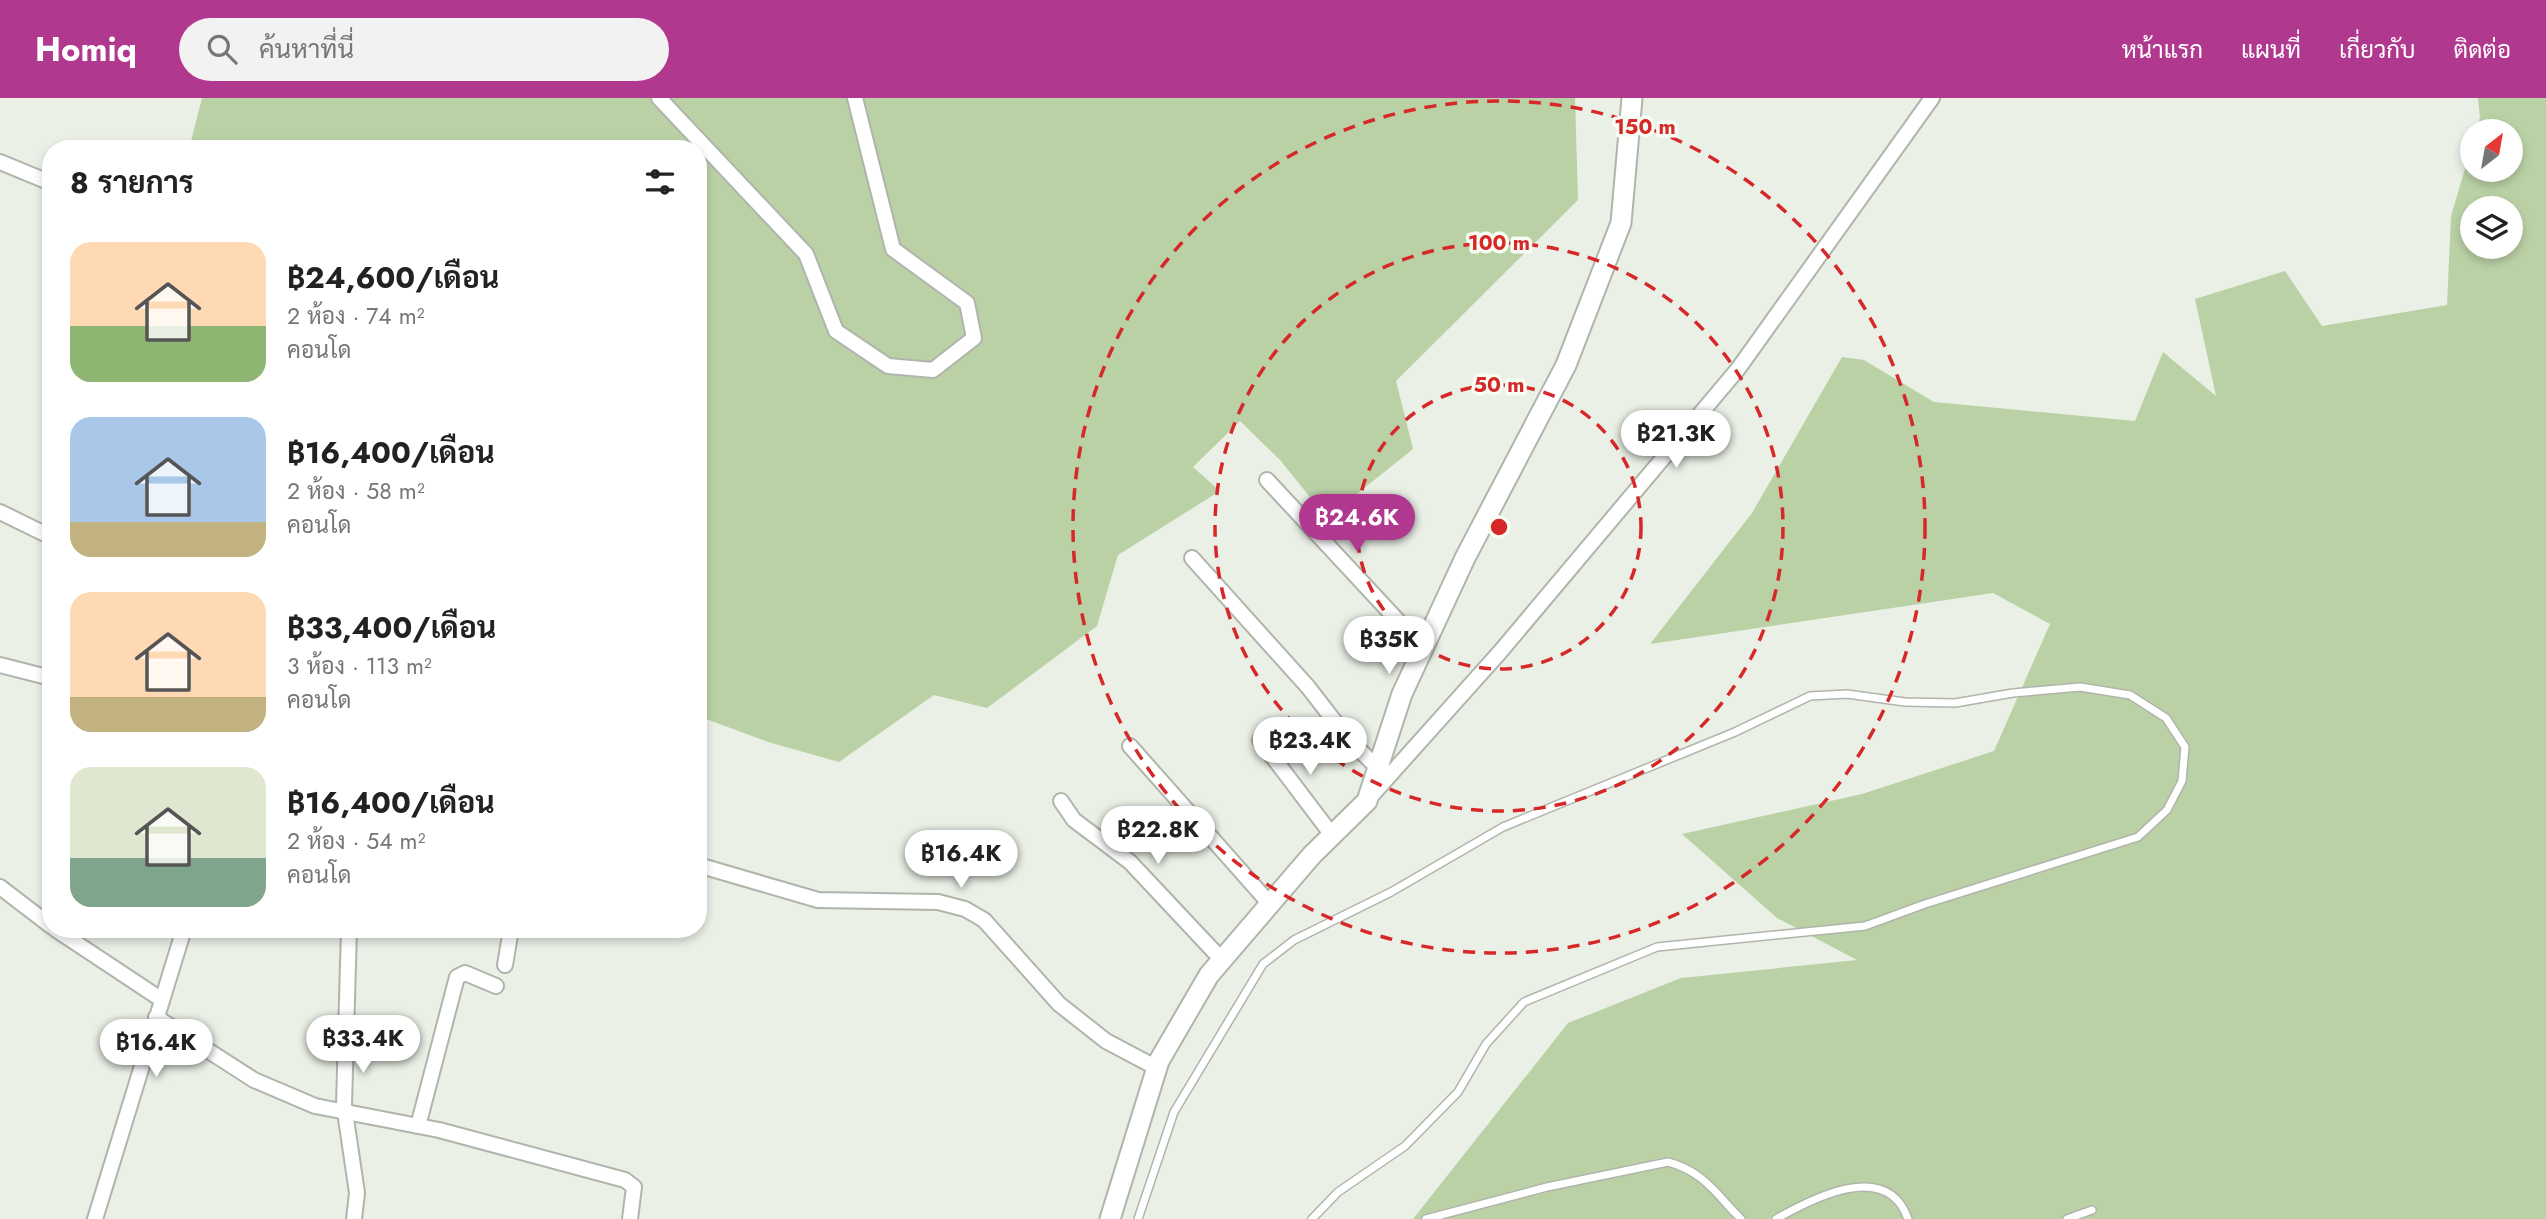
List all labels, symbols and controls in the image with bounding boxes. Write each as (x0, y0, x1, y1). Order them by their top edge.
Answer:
search box (179, 18, 669, 81)
text: Homiq (35, 26, 137, 73)
icon: search (203, 30, 241, 68)
text: ค้นหาที่นี่ (259, 30, 354, 68)
text: หน้าแรก (2122, 32, 2203, 67)
text: แผนที่ (2241, 32, 2301, 67)
text: เกี่ยวกับ (2339, 32, 2416, 67)
text: ติดต่อ (2454, 32, 2511, 67)
text: 150 m (1614, 112, 1676, 142)
north arrow (2460, 119, 2524, 182)
map controls (2460, 119, 2523, 259)
text: 8 รายการ (70, 161, 194, 204)
icon: filters (641, 163, 679, 201)
button: layers (2460, 196, 2523, 259)
text: 100 m (1468, 228, 1530, 258)
text: ฿24,600/เดือน (287, 256, 499, 299)
icon: home (126, 270, 210, 354)
text: 2 ห้อง · 74 m² (287, 299, 425, 333)
text: คอนโด (287, 333, 351, 367)
text: 50 m (1474, 370, 1524, 400)
pin: ฿21.3K (1619, 410, 1733, 470)
text: ฿21.3K (1637, 416, 1715, 450)
text: ฿16,400/เดือน (287, 431, 495, 474)
icon: home (126, 445, 210, 529)
text: 2 ห้อง · 58 m² (287, 474, 425, 508)
pin: ฿24.6K (1300, 494, 1414, 554)
text: ฿24.6K (1315, 500, 1399, 534)
text: คอนโด (287, 508, 351, 542)
centre of rings (1487, 515, 1511, 539)
text: ฿33,400/เดือน (287, 606, 496, 649)
pin: ฿35K (1348, 616, 1430, 676)
icon: home (126, 620, 210, 704)
text: ฿35K (1359, 622, 1419, 656)
text: 3 ห้อง · 113 m² (287, 649, 432, 683)
text: คอนโด (287, 683, 351, 717)
pin: ฿23.4K (1253, 718, 1367, 777)
text: ฿23.4K (1269, 723, 1351, 757)
text: ฿16,400/เดือน (287, 781, 495, 824)
icon: home (126, 795, 210, 879)
pin: ฿22.8K (1101, 806, 1215, 866)
text: ฿22.8K (1117, 812, 1199, 846)
text: 2 ห้อง · 54 m² (287, 824, 425, 858)
pin: ฿16.4K (904, 830, 1018, 890)
text: ฿16.4K (921, 836, 1001, 870)
text: คอนโด (287, 858, 351, 892)
pin: ฿33.4K (306, 1016, 420, 1075)
pin: ฿16.4K (99, 1020, 213, 1079)
text: ฿33.4K (322, 1021, 404, 1055)
text: ฿16.4K (116, 1025, 196, 1059)

